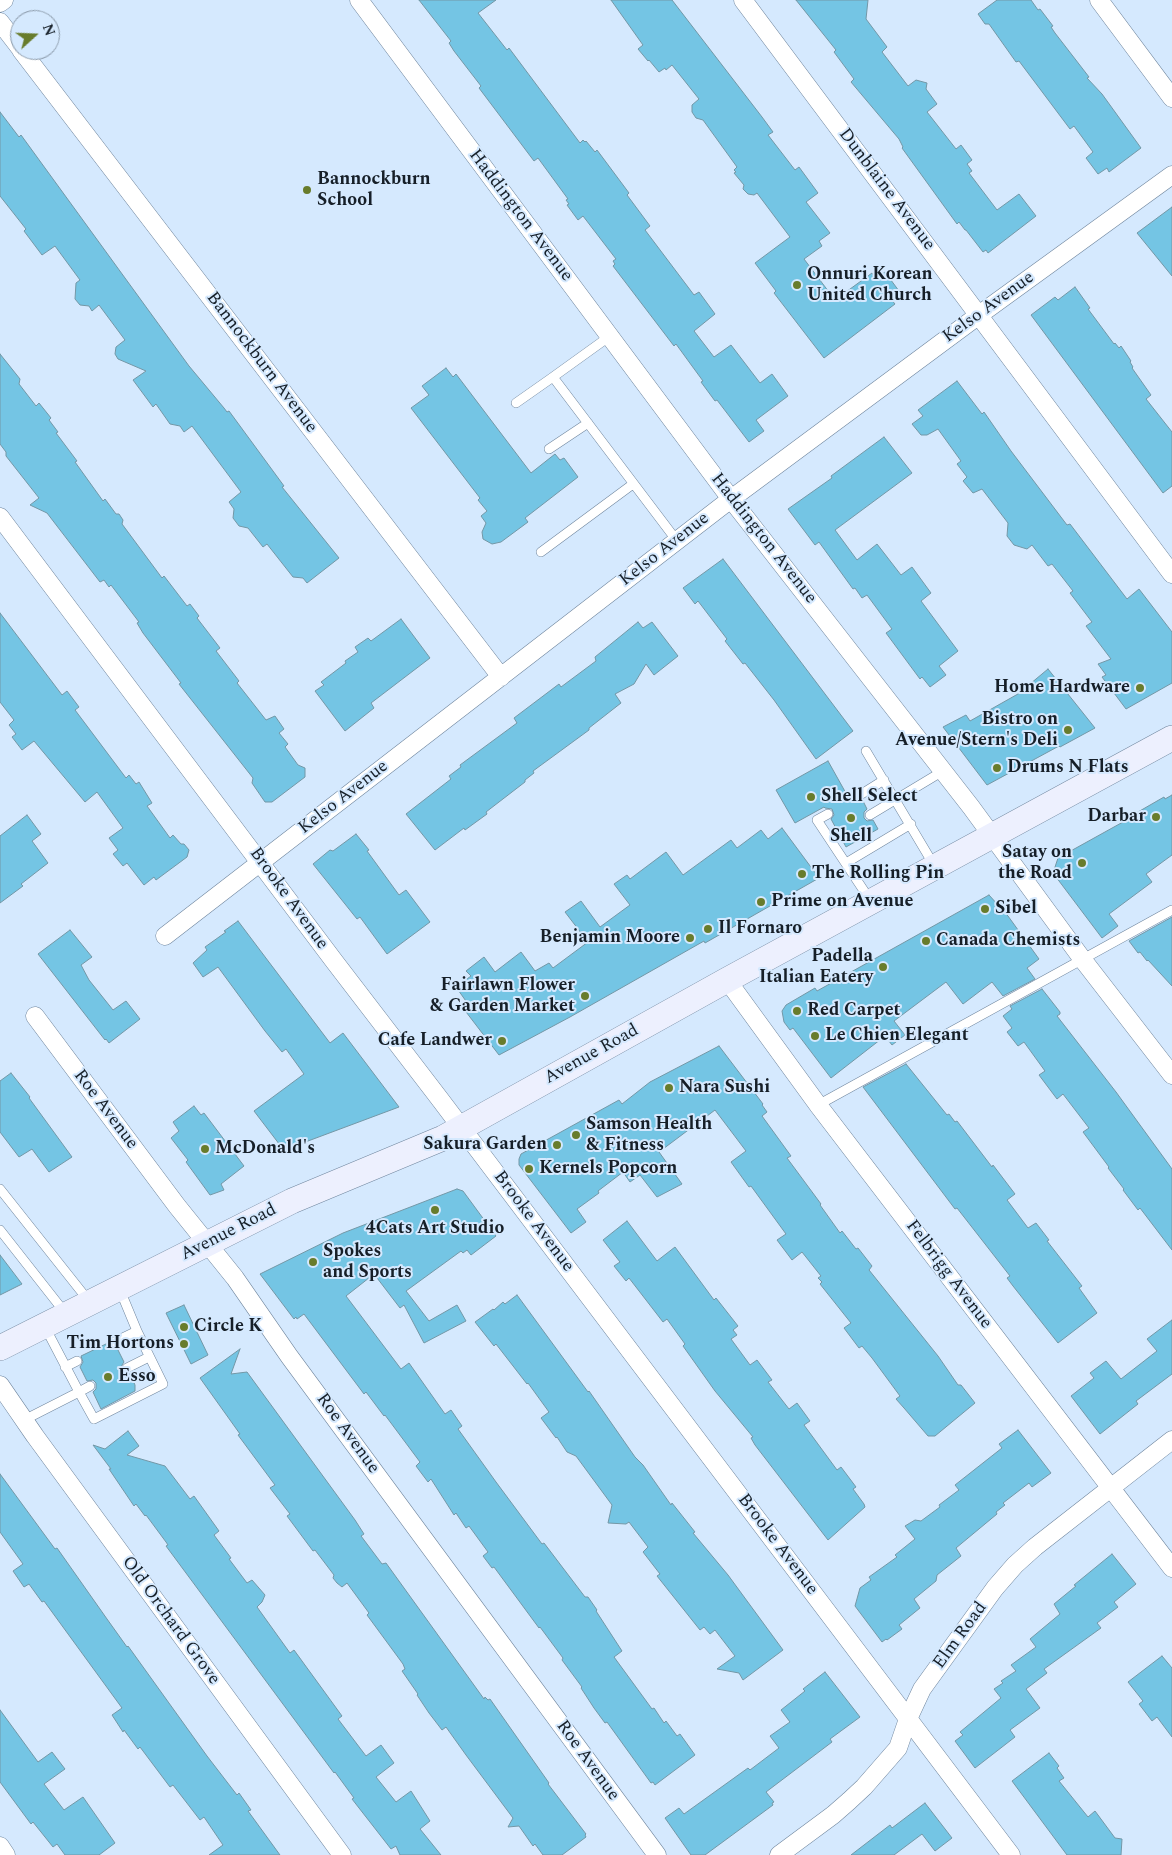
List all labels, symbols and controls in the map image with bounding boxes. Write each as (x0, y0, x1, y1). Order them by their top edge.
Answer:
north arrow (10, 10, 60, 60)
text: N (37, 21, 60, 39)
street label: Dunblaine Avenue (833, 125, 939, 255)
street label: Haddington Avenue (463, 146, 577, 286)
place label: Bannockburn School (317, 169, 431, 212)
marker: Bannockburn School (301, 184, 313, 196)
place label: Onnuri Korean United Church (807, 264, 933, 306)
street label: Kelso Avenue (939, 268, 1039, 348)
marker: Onnuri Korean United Church (791, 279, 803, 291)
street label: Bannockburn Avenue (201, 288, 321, 438)
street label: Haddington Avenue (705, 469, 821, 609)
street label: Kelso Avenue (616, 508, 714, 592)
place label: Home Hardware (994, 677, 1130, 699)
marker: Home Hardware (1134, 682, 1146, 694)
place label: Bistro on Avenue/Stern's Deli (895, 709, 1058, 752)
marker: Bistro on Avenue/Stern's Deli (1062, 724, 1074, 736)
street label: Kelso Avenue (295, 756, 393, 840)
place label: Drums N Flats (1007, 757, 1129, 779)
marker: Drums N Flats (991, 762, 1003, 774)
place label: Shell Select (821, 786, 918, 808)
marker: Shell Select (805, 791, 817, 803)
place label: Darbar (1087, 806, 1146, 828)
marker: Darbar (1150, 811, 1162, 823)
marker: Shell (845, 812, 857, 824)
place label: Shell (830, 826, 872, 848)
place label: Satay on the Road (998, 842, 1072, 884)
street label: Brooke Avenue (244, 844, 332, 954)
marker: Satay on the Road (1076, 857, 1088, 869)
place label: The Rolling Pin (812, 863, 944, 885)
marker: The Rolling Pin (796, 868, 808, 880)
place label: Prime on Avenue (771, 891, 913, 913)
marker: Prime on Avenue (755, 896, 767, 908)
place label: Sibel (995, 898, 1037, 920)
marker: Sibel (979, 903, 991, 915)
place label: Il Fornaro (718, 918, 802, 940)
marker: Il Fornaro (702, 923, 714, 935)
place label: Benjamin Moore (540, 927, 680, 949)
place label: Canada Chemists (936, 930, 1080, 952)
marker: Benjamin Moore (684, 932, 696, 944)
marker: Canada Chemists (920, 935, 932, 947)
place label: Padella Italian Eatery (759, 946, 873, 989)
marker: Padella Italian Eatery (877, 961, 889, 973)
place label: Fairlawn Flower & Garden Market (430, 975, 575, 1018)
marker: Fairlawn Flower & Garden Market (579, 990, 591, 1002)
place label: Red Carpet (807, 1000, 901, 1022)
marker: Red Carpet (791, 1005, 803, 1017)
street label: Avenue Road (541, 1020, 643, 1090)
place label: Le Chien Elegant (825, 1025, 969, 1047)
place label: Cafe Landwer (378, 1030, 492, 1052)
marker: Le Chien Elegant (809, 1030, 821, 1042)
marker: Cafe Landwer (496, 1035, 508, 1047)
street label: Roe Avenue (68, 1066, 142, 1154)
place label: Nara Sushi (679, 1077, 770, 1099)
marker: Nara Sushi (663, 1082, 675, 1094)
place label: Samson Health & Fitness (586, 1114, 712, 1156)
marker: Samson Health & Fitness (570, 1129, 582, 1141)
place label: Sakura Garden (423, 1134, 547, 1156)
place label: McDonald's (215, 1138, 315, 1160)
marker: Sakura Garden (551, 1139, 563, 1151)
marker: McDonald's (199, 1143, 211, 1155)
place label: Kernels Popcorn (539, 1158, 677, 1180)
marker: Kernels Popcorn (523, 1163, 535, 1175)
street label: Brooke Avenue (488, 1167, 578, 1277)
street label: Avenue Road (178, 1200, 280, 1266)
marker: 4Cats Art Studio (429, 1204, 441, 1216)
street label: Felbrigg Avenue (900, 1216, 996, 1334)
place label: 4Cats Art Studio (366, 1218, 504, 1240)
place label: Spokes and Sports (323, 1241, 412, 1284)
marker: Spokes and Sports (307, 1256, 319, 1268)
place label: Circle K (194, 1316, 262, 1338)
marker: Circle K (178, 1321, 190, 1333)
place label: Tim Hortons (66, 1333, 174, 1355)
marker: Tim Hortons (178, 1338, 190, 1350)
place label: Esso (118, 1366, 156, 1388)
marker: Esso (102, 1371, 114, 1383)
street label: Roe Avenue (311, 1389, 383, 1479)
street label: Brooke Avenue (732, 1490, 822, 1600)
street label: Old Orchard Grove (116, 1553, 224, 1689)
street label: Elm Road (929, 1598, 993, 1674)
street label: Roe Avenue (551, 1716, 623, 1806)

